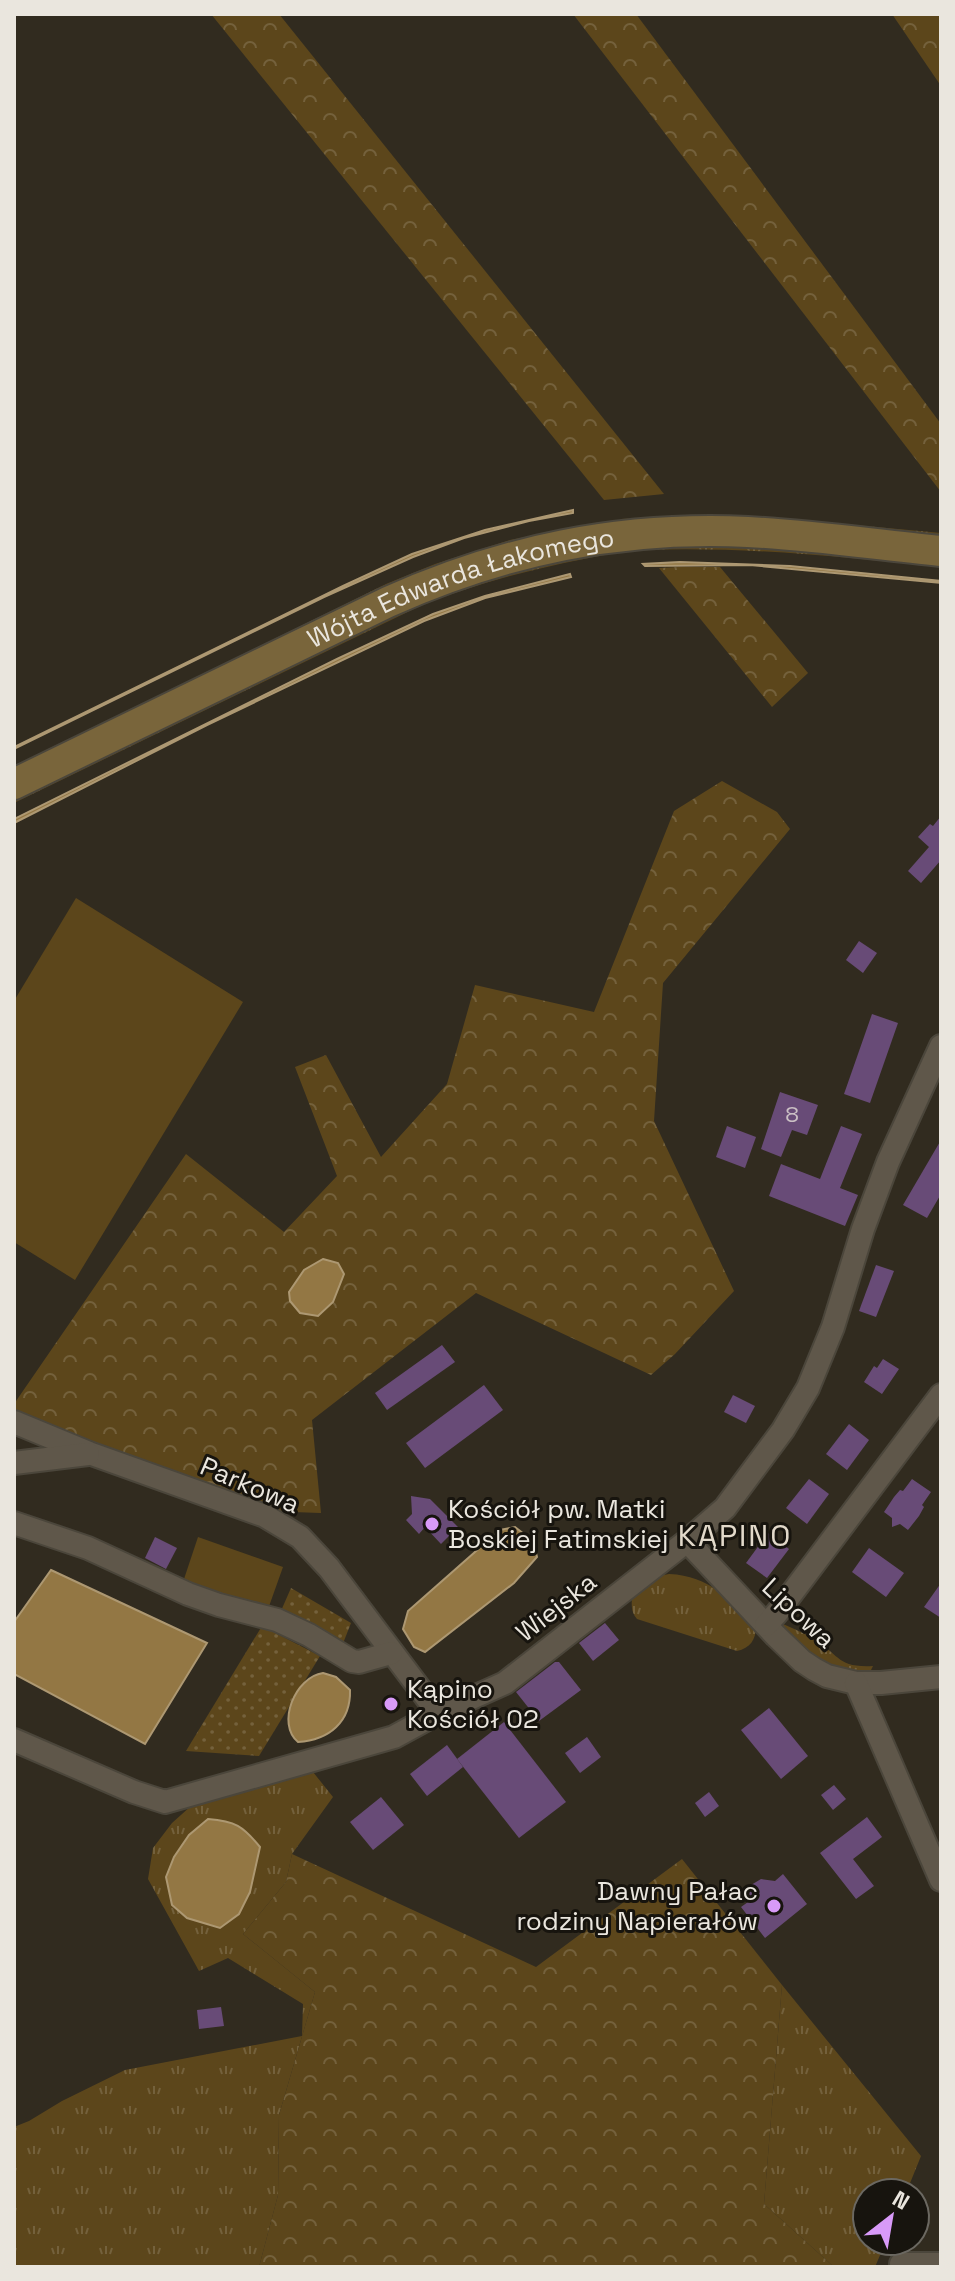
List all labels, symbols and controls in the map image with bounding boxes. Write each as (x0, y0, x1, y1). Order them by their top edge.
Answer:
street label: Wójta Edwarda Łakomego (302, 520, 616, 656)
house number: 8 (785, 1100, 799, 1128)
street label: Parkowa (195, 1449, 305, 1521)
place label: Kościół pw. Matki Boskiej Fatimskiej (448, 1492, 668, 1556)
marker: Kościół pw. Matki Boskiej Fatimskiej (423, 1515, 441, 1533)
district label: KĄPINO (678, 1516, 792, 1555)
street label: Wiejska (509, 1565, 603, 1649)
street label: Lipowa (755, 1570, 843, 1656)
place label: Kąpino Kościół 02 (407, 1672, 539, 1736)
marker: Kąpino Kościół 02 (382, 1695, 400, 1713)
place label: Dawny Pałac rodziny Napierałów (517, 1874, 758, 1938)
marker: Dawny Pałac rodziny Napierałów (765, 1897, 783, 1915)
north arrow (851, 2177, 931, 2257)
text: N (888, 2184, 915, 2216)

